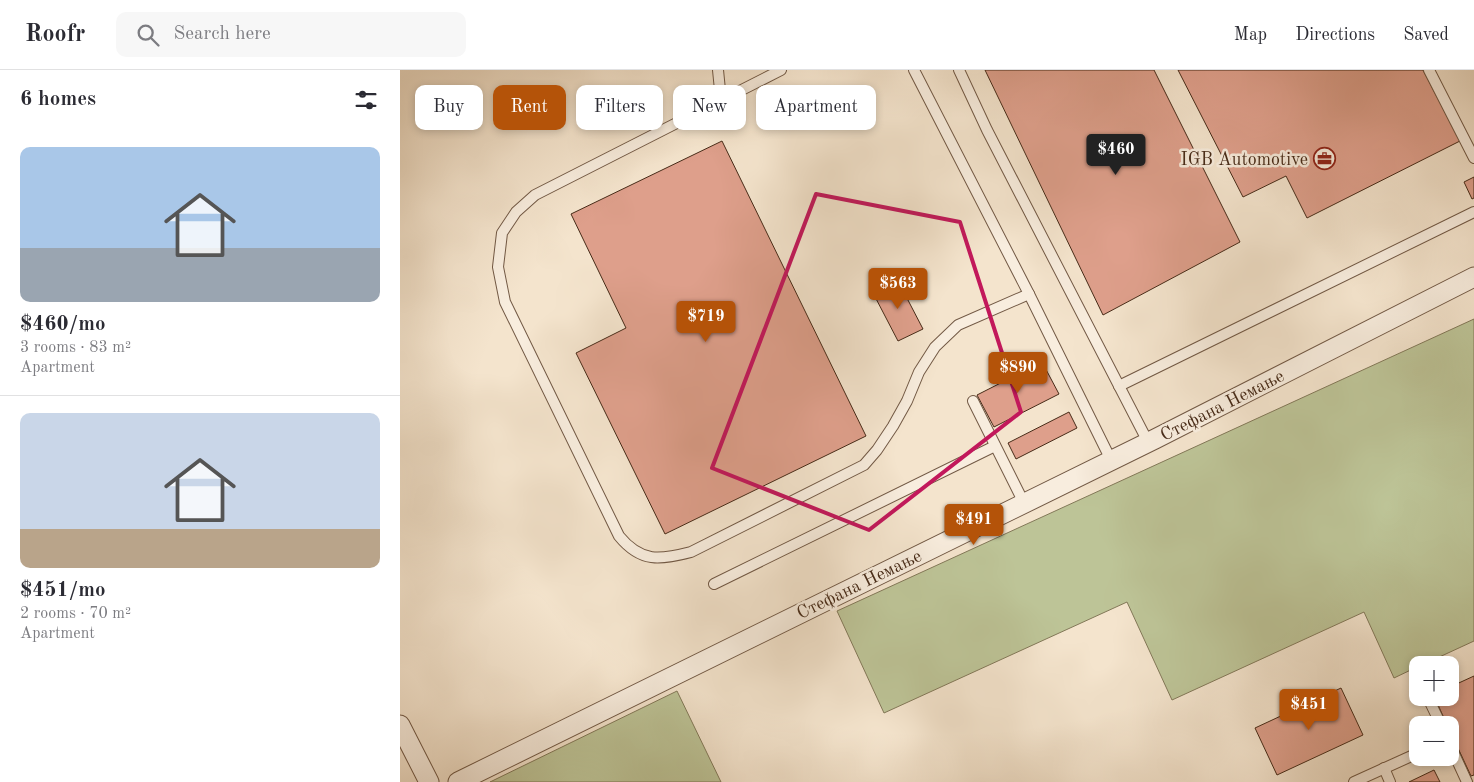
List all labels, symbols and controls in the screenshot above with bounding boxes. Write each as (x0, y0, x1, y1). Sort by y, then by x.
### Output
search box (116, 12, 466, 57)
icon: search (134, 21, 162, 49)
text: Roofr (25, 23, 86, 47)
text: Search here (174, 25, 271, 44)
text: Map (1234, 26, 1267, 44)
text: Directions (1295, 26, 1375, 44)
text: Saved (1403, 26, 1449, 44)
chip: Buy (415, 85, 483, 130)
chip: Rent (493, 85, 566, 130)
chip: Filters (576, 85, 663, 130)
chip: New (673, 85, 746, 130)
chip: Apartment (756, 85, 876, 130)
icon: filters (352, 86, 380, 114)
text: 6 homes (20, 89, 96, 110)
pin: $460 (1086, 134, 1146, 176)
text: $460 (1097, 142, 1135, 158)
office icon: IGB Automotive (1312, 147, 1336, 171)
place label: IGB Automotive (1181, 151, 1308, 169)
icon: home (155, 180, 245, 270)
pin: $563 (868, 268, 928, 310)
text: $563 (879, 276, 917, 292)
pin: $719 (676, 300, 736, 343)
text: $719 (687, 309, 725, 325)
text: $460/mo (20, 314, 106, 335)
text: 3 rooms · 83 m² (20, 340, 131, 356)
pin: $890 (988, 352, 1048, 394)
text: Apartment (20, 360, 95, 376)
text: $890 (999, 360, 1037, 376)
street label: Стефана Немање (1158, 367, 1288, 446)
icon: home (155, 445, 245, 535)
pin: $491 (944, 504, 1004, 546)
text: $491 (955, 512, 993, 528)
street label: Стефана Немање (794, 547, 925, 624)
text: $451/mo (20, 580, 106, 601)
text: 2 rooms · 70 m² (20, 606, 131, 622)
text: Apartment (20, 626, 95, 642)
map controls (1409, 656, 1459, 766)
button: + (1409, 656, 1459, 706)
pin: $451 (1279, 688, 1339, 731)
text: $451 (1290, 697, 1328, 713)
button: − (1409, 716, 1459, 766)

